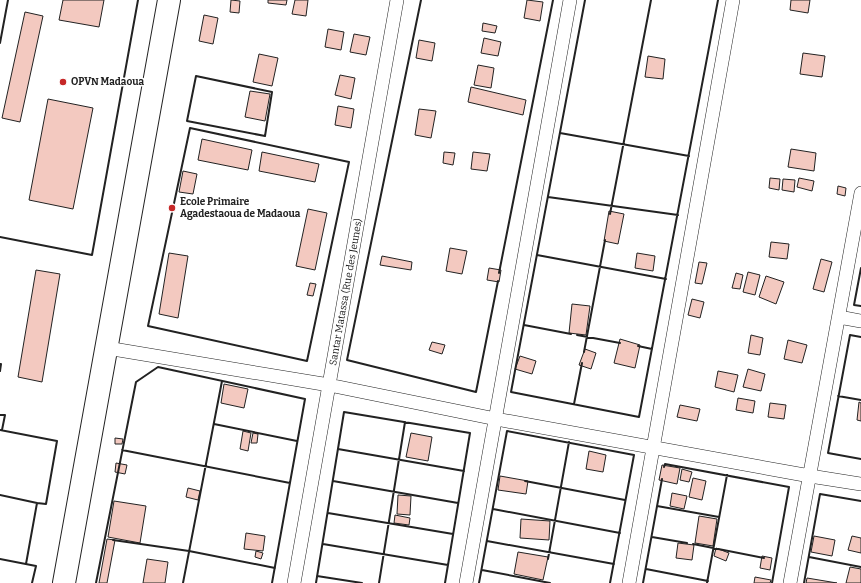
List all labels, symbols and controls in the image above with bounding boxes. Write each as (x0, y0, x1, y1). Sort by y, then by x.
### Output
place label: OPVN Madaoua (71, 76, 144, 88)
marker: OPVN Madaoua (58, 77, 68, 87)
place label: Ecole Primaire Agadestaoua de Madaoua (180, 196, 301, 220)
marker: Ecole Primaire Agadestaoua de Madaoua (167, 203, 177, 213)
street label: Santar Matassa (Rue des Jeunes) (326, 217, 365, 366)

